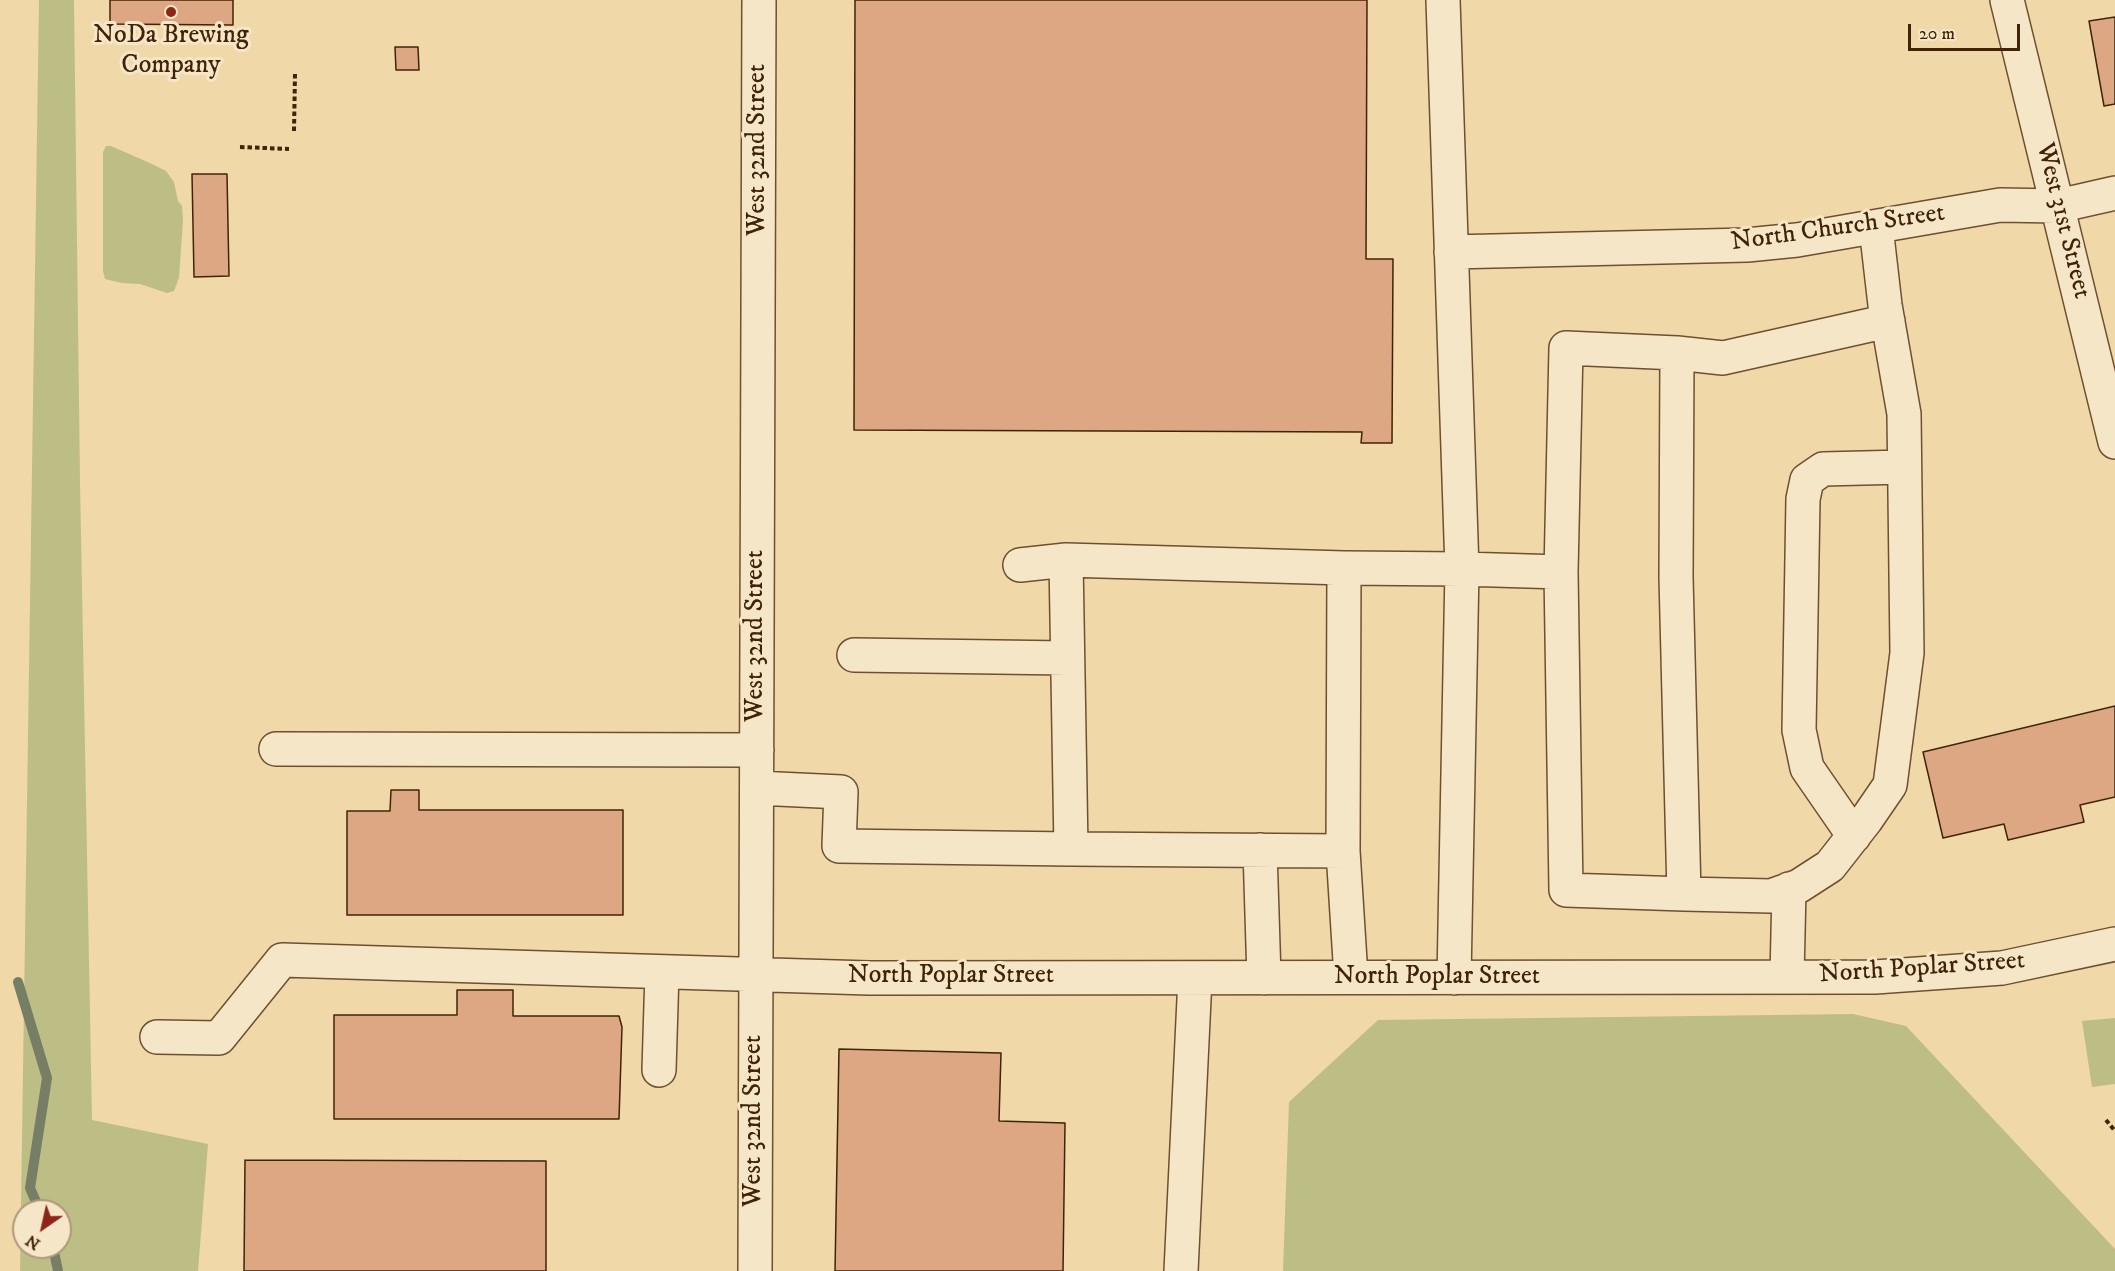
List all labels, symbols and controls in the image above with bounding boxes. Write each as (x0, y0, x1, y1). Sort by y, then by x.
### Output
marker: NoDa Brewing Company (164, 5, 178, 19)
scale bar (1911, 12, 2024, 50)
place label: NoDa Brewing Company (93, 21, 249, 82)
text: 20 m (1919, 23, 1955, 45)
street label: West 32nd Street (743, 64, 775, 236)
street label: West 31st Street (2028, 140, 2096, 302)
street label: North Church Street (1729, 199, 1947, 259)
street label: West 32nd Street (741, 550, 773, 722)
street label: North Poplar Street (1818, 946, 2026, 992)
street label: North Poplar Street (848, 961, 1054, 993)
street label: North Poplar Street (1334, 962, 1540, 994)
street label: West 32nd Street (739, 1035, 771, 1207)
north arrow (12, 1199, 72, 1259)
text: N (22, 1230, 44, 1254)

